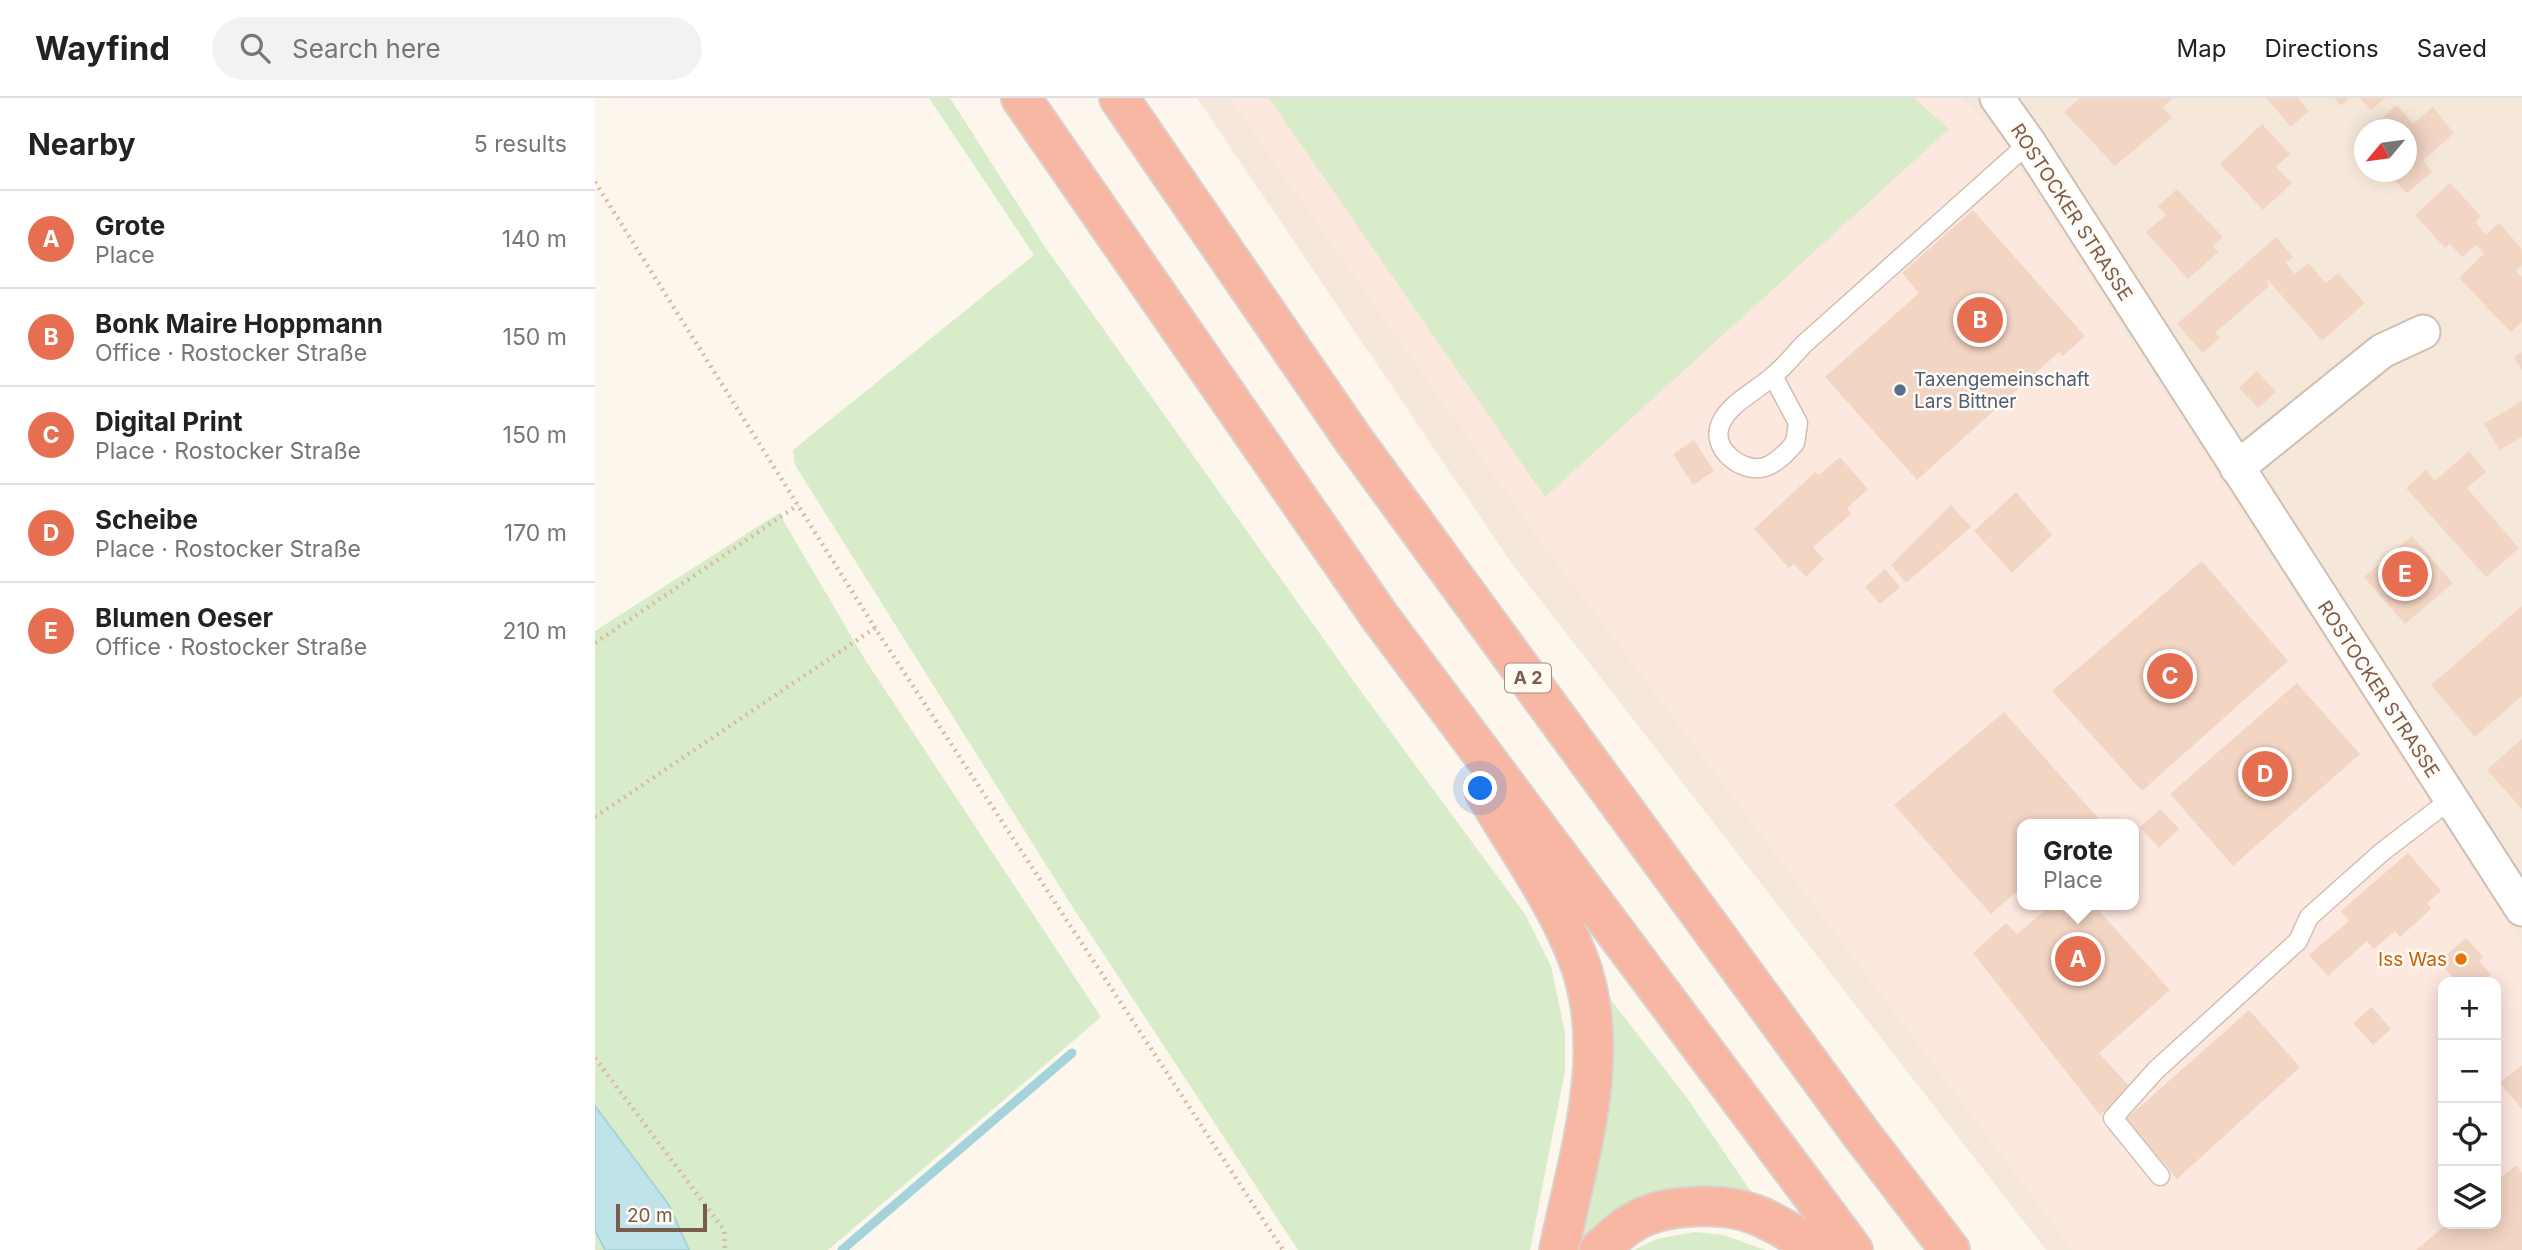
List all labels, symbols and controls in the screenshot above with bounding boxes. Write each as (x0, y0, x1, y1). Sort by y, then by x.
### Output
search box (212, 17, 702, 80)
text: Wayfind (35, 28, 170, 68)
icon: search (236, 29, 274, 67)
text: Search here (292, 33, 441, 64)
text: Map (2177, 34, 2226, 63)
text: Directions (2264, 34, 2379, 63)
text: Saved (2417, 34, 2487, 63)
street label: ROSTOCKER STRASSE (2006, 119, 2137, 305)
north arrow (2354, 119, 2417, 182)
text: Nearby (28, 126, 136, 162)
text: 5 results (474, 130, 567, 158)
text: Grote (95, 210, 165, 241)
text: A (42, 225, 60, 253)
text: 140 m (502, 225, 567, 253)
text: Place (95, 241, 155, 269)
pin: B (1957, 294, 2003, 346)
text: Bonk Maire Hoppmann (95, 308, 383, 339)
text: B (43, 323, 59, 351)
text: 150 m (503, 323, 567, 351)
text: Office · Rostocker Straße (95, 339, 367, 367)
place label: Taxengemeinschaft Lars Bittner (1914, 368, 2089, 413)
marker: Taxengemeinschaft Lars Bittner (1892, 382, 1908, 398)
text: Digital Print (95, 406, 243, 437)
text: C (42, 421, 60, 449)
text: 150 m (503, 421, 567, 449)
text: Place · Rostocker Straße (95, 437, 361, 465)
text: Scheibe (95, 504, 198, 535)
text: D (43, 519, 59, 547)
text: 170 m (504, 519, 567, 547)
text: Place · Rostocker Straße (95, 535, 361, 563)
pin: E (2382, 548, 2428, 600)
street label: ROSTOCKER STRASSE (2313, 596, 2444, 782)
text: Blumen Oeser (95, 602, 273, 633)
text: E (44, 617, 58, 645)
text: 210 m (502, 617, 567, 645)
text: Office · Rostocker Straße (95, 633, 367, 661)
pin: C (2147, 650, 2193, 702)
road number: A 2 (1505, 664, 1551, 692)
pin: D (2242, 748, 2288, 800)
your location (1463, 771, 1497, 805)
popup (2017, 819, 2139, 910)
text: Grote (2043, 835, 2113, 866)
text: Place (2043, 866, 2103, 894)
pin: A (2055, 933, 2101, 985)
place label: Iss Was (2378, 948, 2447, 971)
marker: Iss Was (2453, 951, 2469, 967)
map controls (2438, 977, 2501, 1229)
button: + (2438, 977, 2501, 1040)
button: − (2438, 1040, 2501, 1103)
button: locate (2438, 1103, 2501, 1166)
button: layers (2438, 1166, 2501, 1229)
scale bar (616, 1201, 707, 1233)
text: 20 m (627, 1204, 673, 1227)

